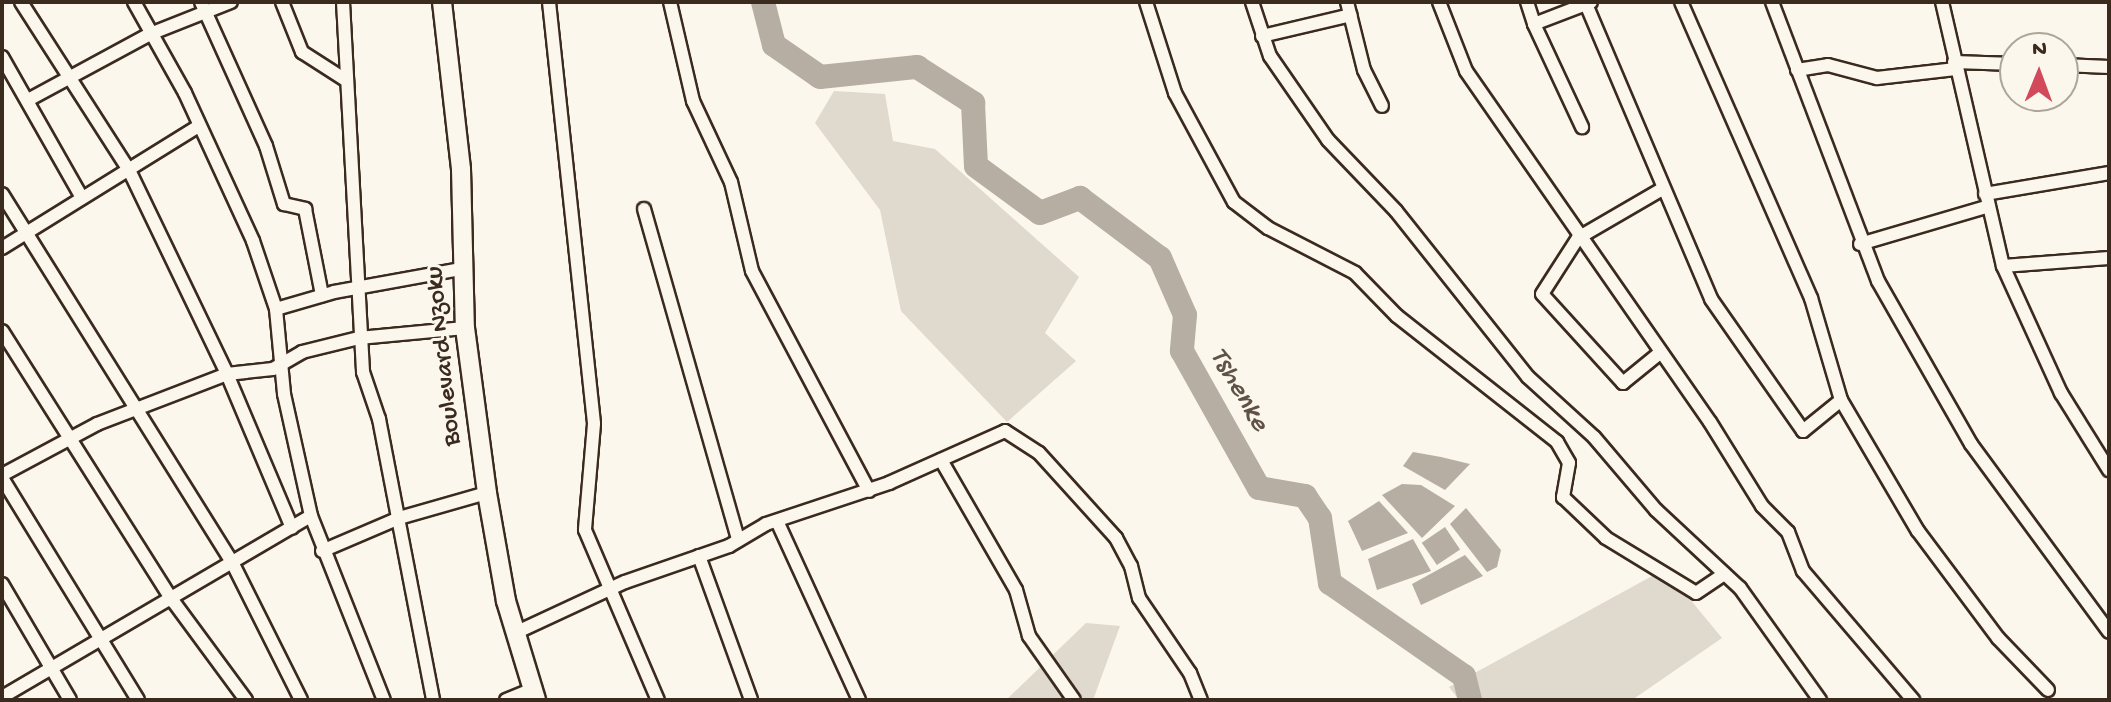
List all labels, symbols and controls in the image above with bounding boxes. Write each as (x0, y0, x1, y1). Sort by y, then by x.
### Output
north arrow (1999, 32, 2079, 112)
text: N (2032, 37, 2047, 63)
street label: Boulevard Nzoku (420, 265, 470, 447)
water label: Tshenke (1201, 342, 1275, 438)

